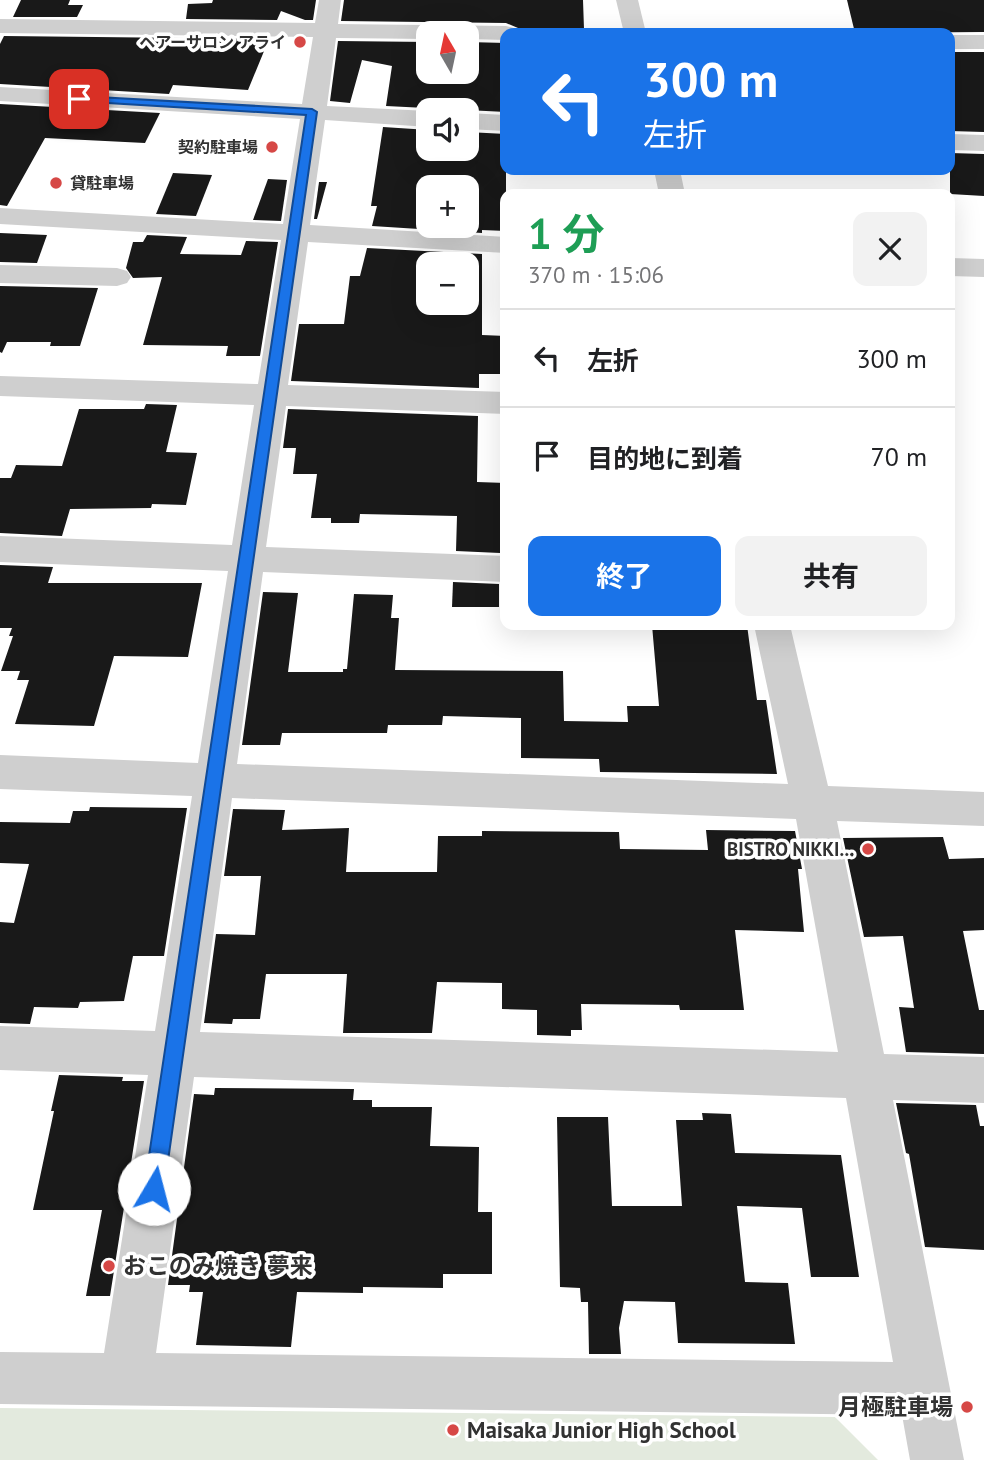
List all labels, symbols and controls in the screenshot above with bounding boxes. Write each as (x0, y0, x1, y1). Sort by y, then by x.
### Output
north arrow (416, 21, 480, 84)
map controls (416, 21, 479, 315)
place label: ヘアーサロン アライ (139, 32, 286, 52)
marker: ヘアーサロン アライ (292, 34, 308, 50)
text: 300 m (643, 47, 778, 111)
icon: left (528, 56, 619, 147)
pin (49, 69, 109, 129)
icon: arrive (60, 80, 98, 118)
button: sound (416, 98, 479, 161)
text: 左折 (643, 113, 707, 155)
place label: 契約駐車場 (178, 137, 258, 157)
marker: 契約駐車場 (264, 139, 280, 155)
place label: 貸駐車場 (70, 173, 134, 193)
marker: 貸駐車場 (48, 175, 64, 191)
button: + (416, 175, 479, 238)
text: 1 分 (528, 206, 604, 261)
button: close (853, 212, 927, 286)
button: − (416, 252, 479, 315)
text: 370 m · 15:06 (528, 260, 664, 289)
icon: left (528, 339, 566, 377)
text: 300 m (856, 342, 927, 375)
text: 左折 (587, 344, 639, 377)
icon: arrive (528, 437, 566, 475)
text: 70 m (871, 440, 927, 473)
text: 目的地に到着 (587, 442, 743, 475)
button: 終了 (528, 536, 721, 616)
button: 共有 (735, 536, 927, 616)
place label: BISTRO NIKKI... (727, 837, 854, 861)
marker: BISTRO NIKKI... (860, 841, 876, 857)
position arrow (117, 1152, 191, 1226)
place label: おこのみ焼き 夢来 (123, 1251, 313, 1280)
marker: おこのみ焼き 夢来 (101, 1258, 117, 1274)
place label: 月極駐車場 (838, 1392, 953, 1421)
marker: 月極駐車場 (959, 1399, 975, 1415)
place label: Maisaka Junior High School (467, 1415, 736, 1444)
marker: Maisaka Junior High School (445, 1422, 461, 1438)

